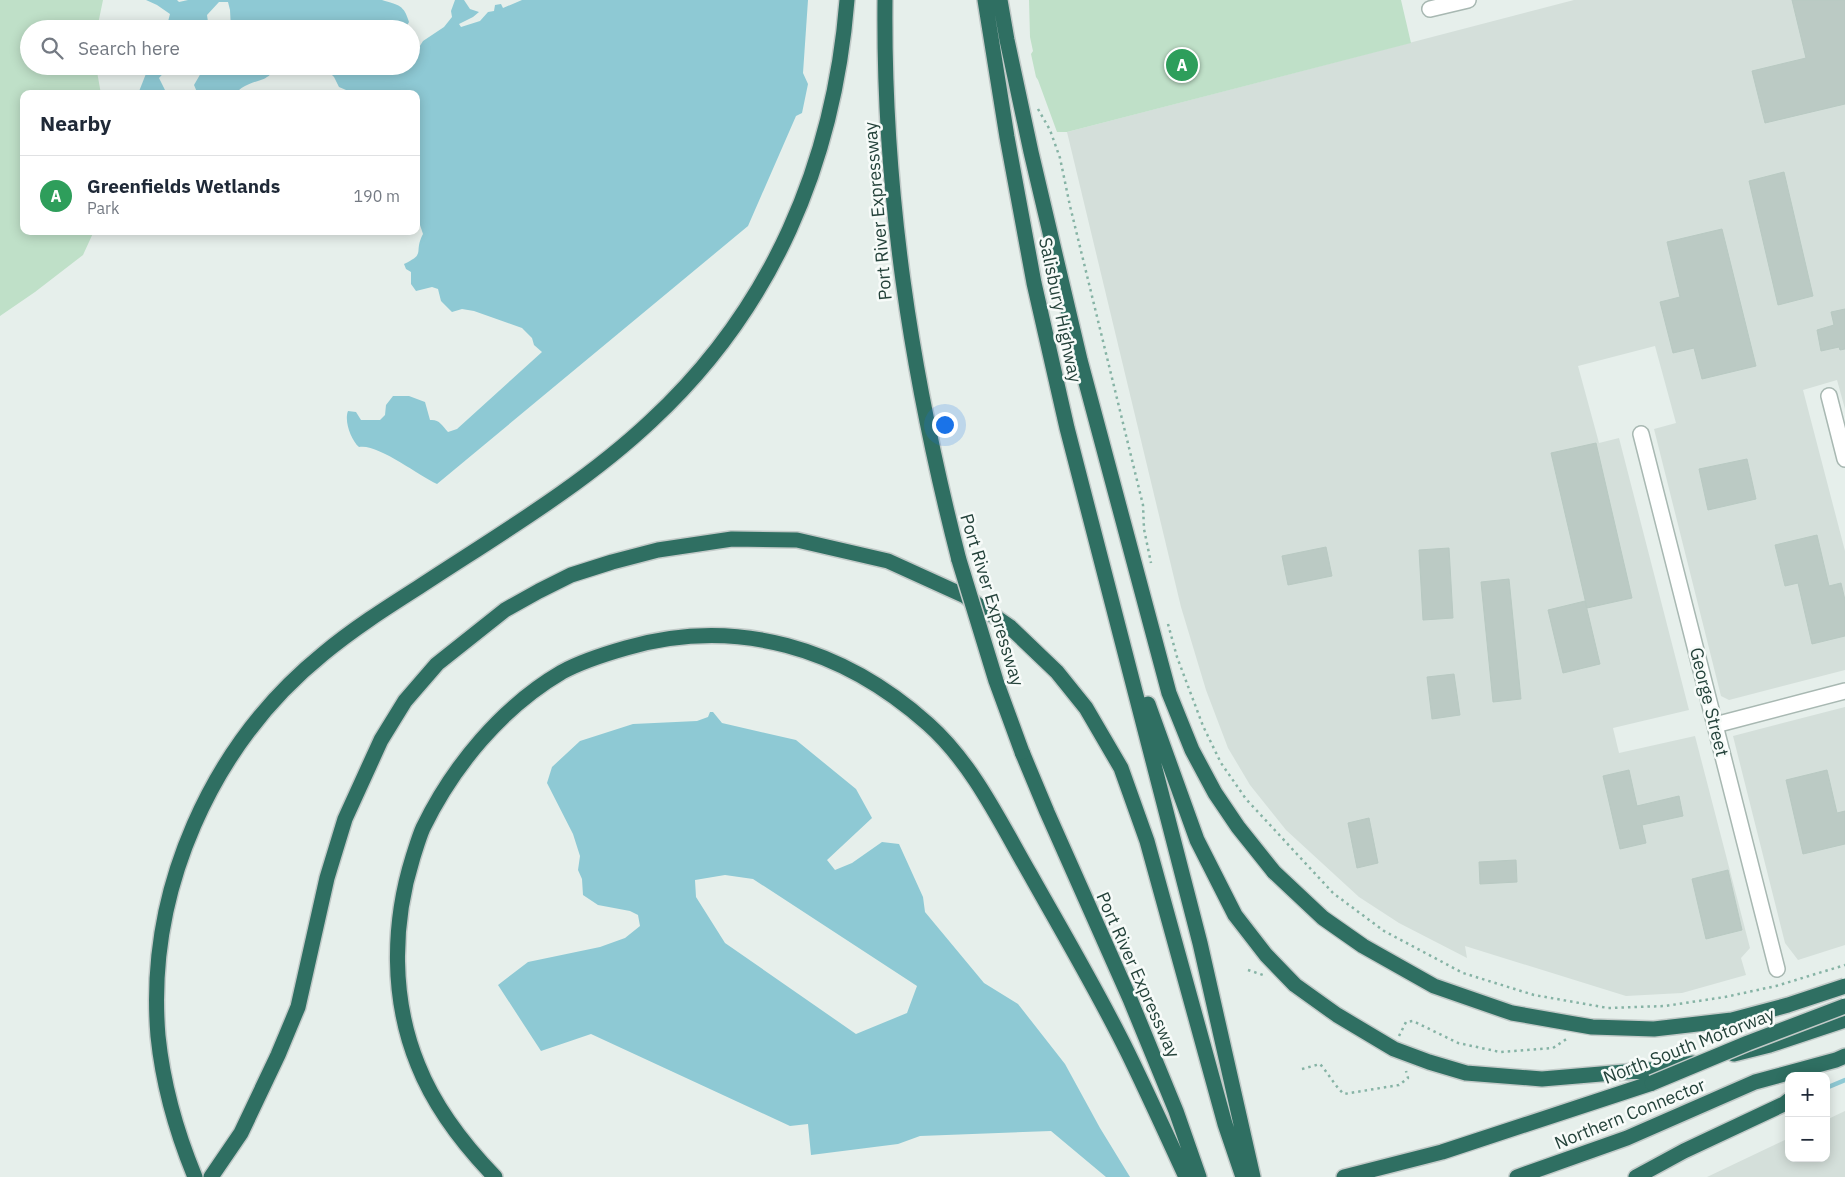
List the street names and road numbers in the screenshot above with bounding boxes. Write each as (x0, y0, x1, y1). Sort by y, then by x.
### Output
street label: Port River Expressway (858, 121, 897, 301)
street label: Salisbury Highway (1034, 235, 1087, 385)
street label: Port River Expressway (955, 511, 1030, 689)
street label: George Street (1685, 645, 1734, 759)
street label: Port River Expressway (1092, 888, 1185, 1061)
street label: North South Motorway (1600, 1002, 1778, 1089)
street label: Northern Connector (1551, 1073, 1709, 1154)

